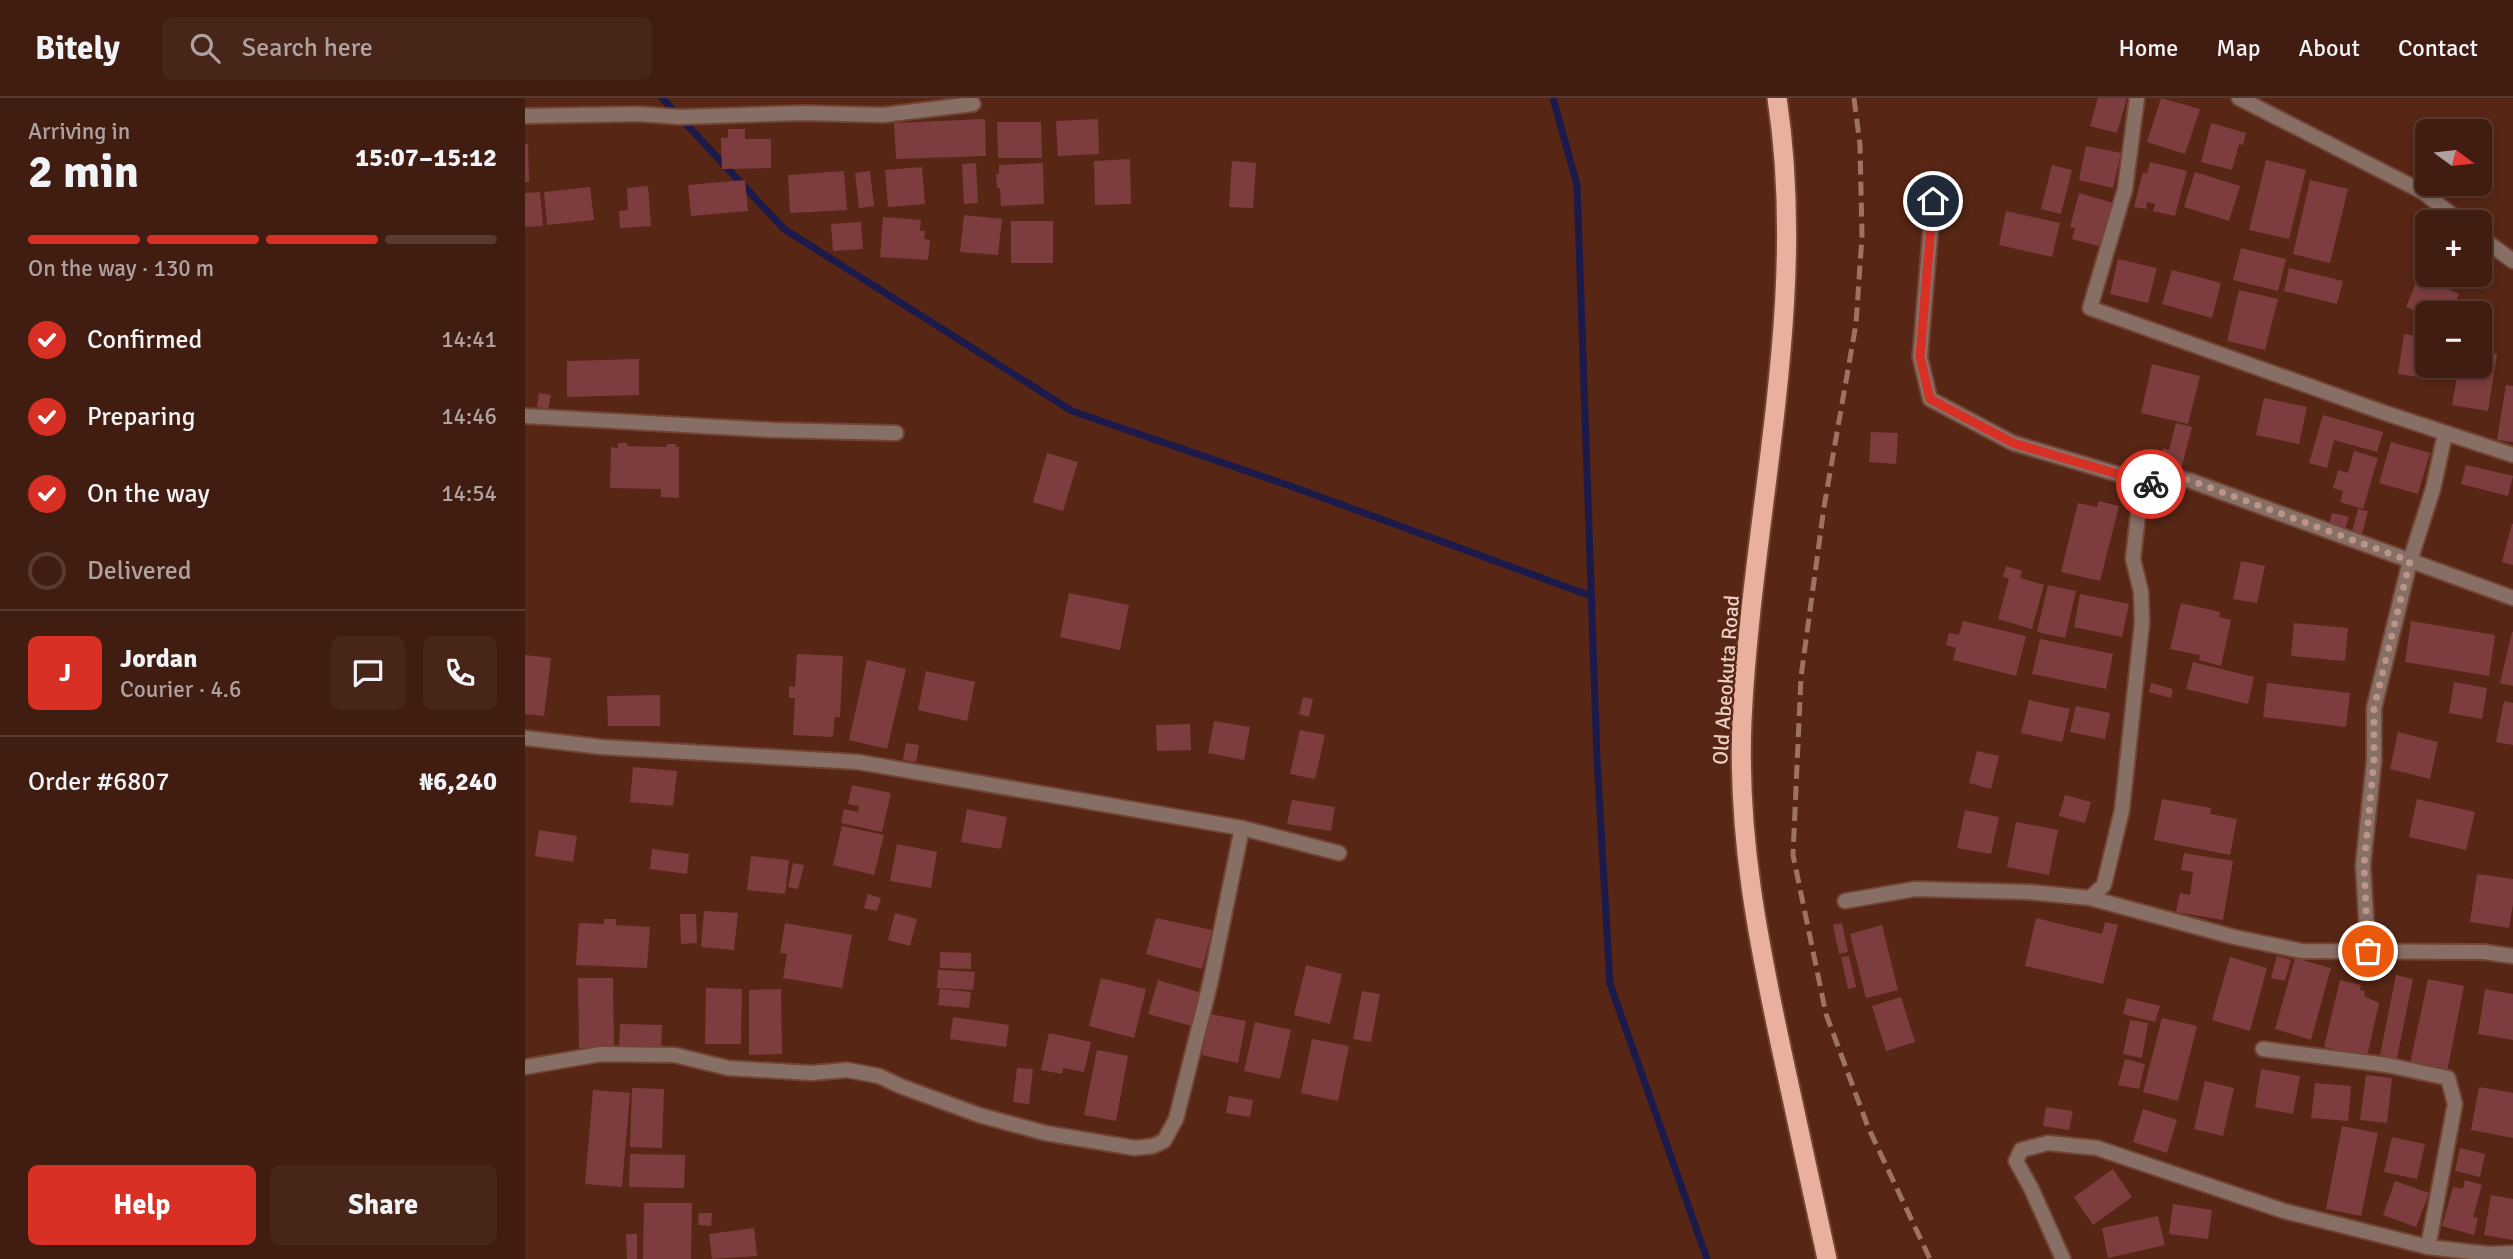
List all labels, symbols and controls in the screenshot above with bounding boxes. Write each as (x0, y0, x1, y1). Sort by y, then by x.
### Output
search box (162, 17, 652, 80)
text: Bitely (35, 28, 120, 69)
icon: search (186, 29, 224, 67)
text: Search here (242, 32, 373, 64)
text: Home (2118, 33, 2178, 63)
text: Map (2216, 33, 2261, 63)
text: About (2299, 33, 2360, 63)
text: Contact (2398, 33, 2478, 63)
text: Arriving in (28, 117, 130, 146)
north arrow (2415, 119, 2492, 196)
map controls (2415, 119, 2492, 378)
text: 15:07–15:12 (355, 142, 497, 174)
text: 2 min (28, 144, 139, 200)
pin (1903, 171, 1963, 231)
icon: home (1914, 182, 1952, 220)
button: + (2415, 210, 2492, 287)
text: On the way · 130 m (28, 254, 214, 283)
button: − (2415, 301, 2492, 378)
icon: check (28, 321, 66, 359)
text: Confirmed (87, 324, 202, 356)
text: 14:41 (441, 325, 497, 354)
icon: check (28, 398, 66, 436)
text: Preparing (87, 401, 195, 433)
text: 14:46 (441, 402, 497, 431)
courier (2116, 449, 2186, 519)
icon: bike (2132, 465, 2170, 503)
icon: check (28, 475, 66, 513)
text: On the way (87, 478, 210, 510)
text: 14:54 (441, 479, 497, 508)
text: Delivered (87, 555, 192, 587)
street label: Old Abeokuta Road (1707, 594, 1745, 766)
button: chat (331, 636, 405, 710)
button: phone (423, 636, 497, 710)
text: Jordan (120, 643, 197, 675)
text: J (59, 657, 71, 689)
text: Courier · 4.6 (120, 675, 241, 704)
text: Order #6807 (28, 766, 169, 798)
text: ₦6,240 (419, 766, 497, 798)
pin (2338, 921, 2398, 981)
icon: bag (2349, 932, 2387, 970)
button: Help (28, 1165, 256, 1245)
button: Share (270, 1165, 497, 1245)

